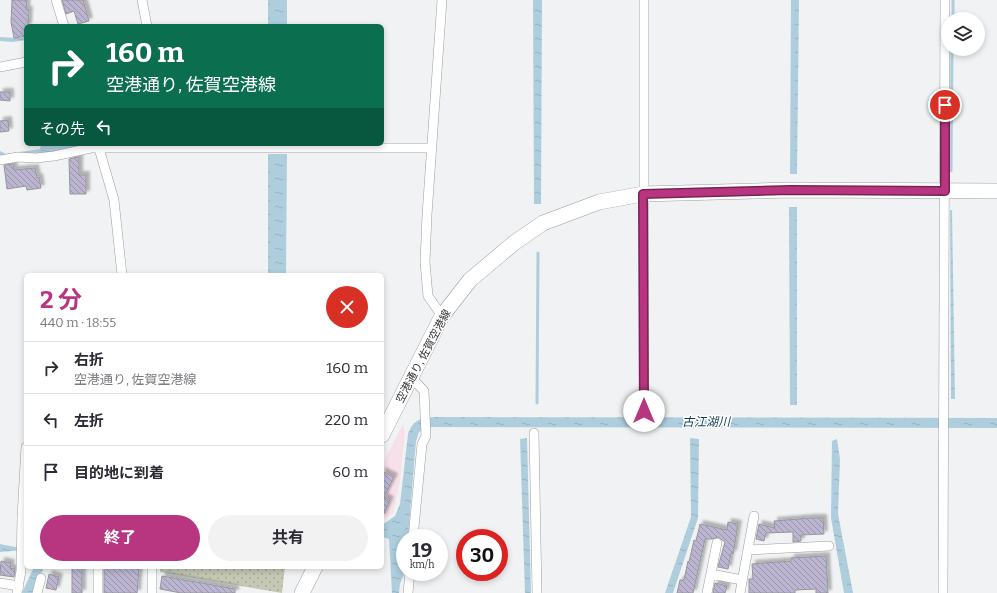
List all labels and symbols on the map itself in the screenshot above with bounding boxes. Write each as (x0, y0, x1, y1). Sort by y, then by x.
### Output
pin (928, 88, 962, 122)
street label: 空港通り, 佐賀空港線 (393, 307, 454, 405)
position arrow (623, 390, 665, 432)
water label: 古江湖川 (682, 415, 732, 429)
speed limit sign: 30 (456, 529, 508, 581)

